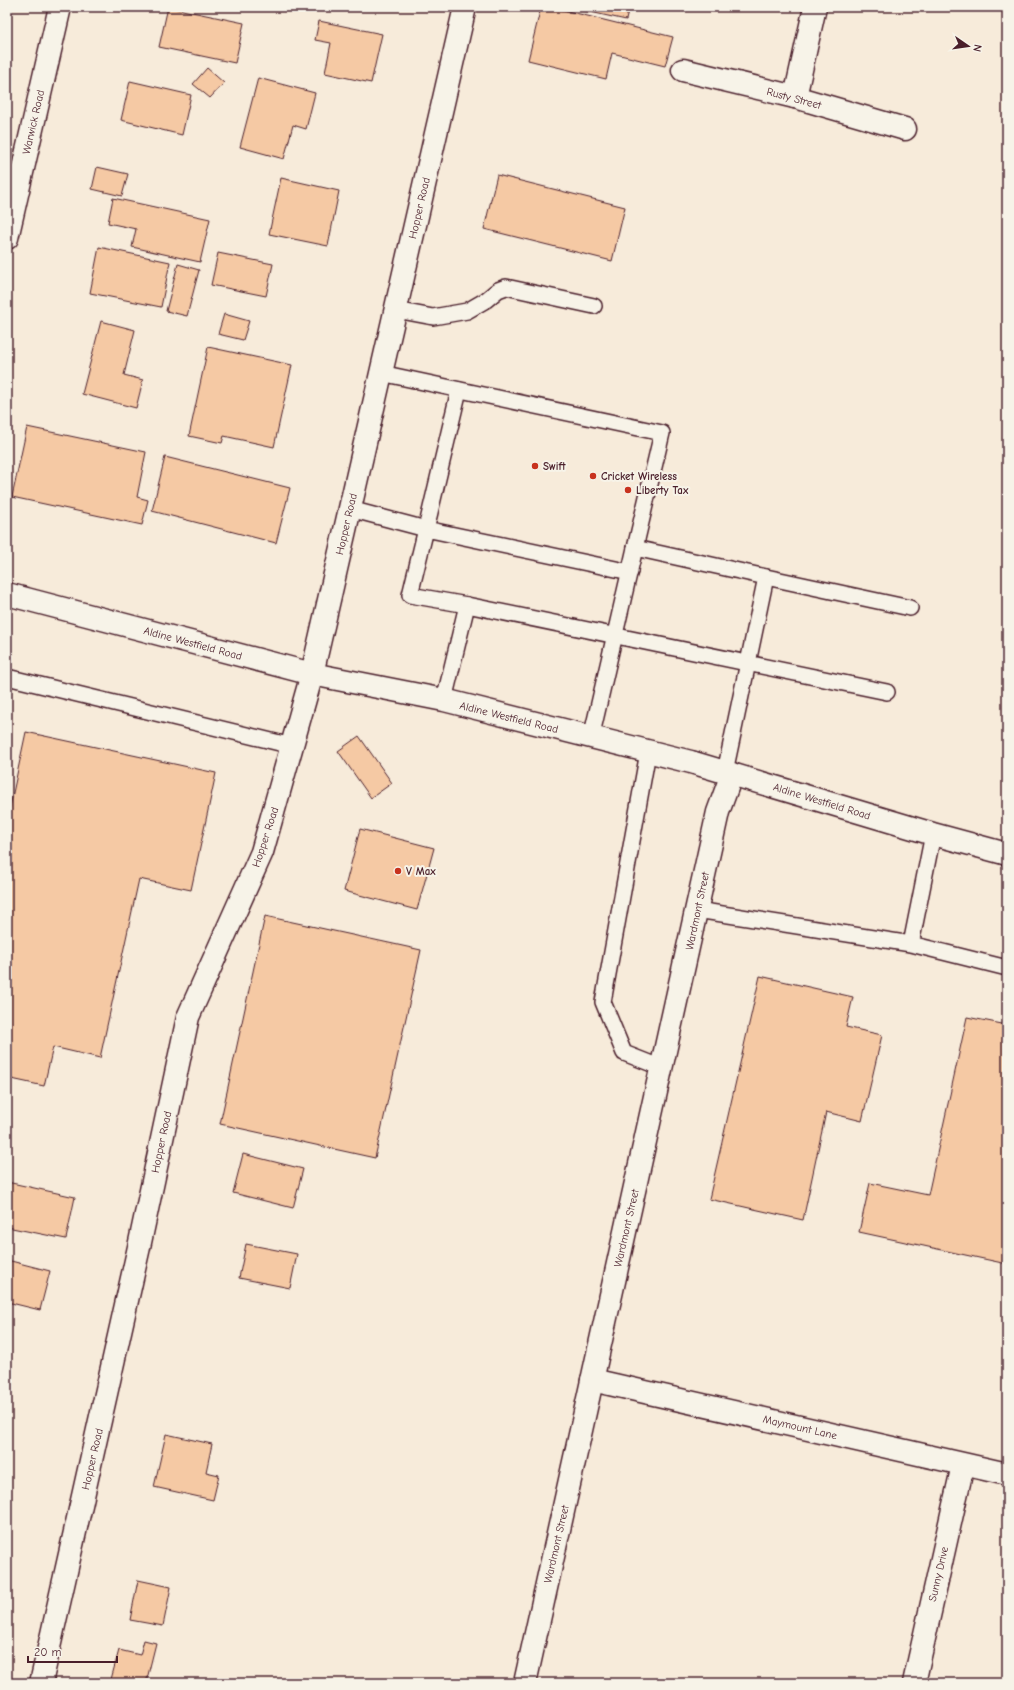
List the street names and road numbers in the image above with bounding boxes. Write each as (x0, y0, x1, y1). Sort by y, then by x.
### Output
street label: Rusty Street (765, 85, 823, 112)
street label: Warwick Road (20, 88, 47, 156)
street label: Hopper Road (406, 176, 433, 240)
street label: Hopper Road (333, 492, 360, 556)
street label: Aldine Westfield Road (142, 624, 244, 663)
street label: Aldine Westfield Road (458, 699, 560, 736)
street label: Aldine Westfield Road (772, 780, 872, 823)
street label: Hopper Road (250, 805, 281, 869)
street label: Wardmont Street (683, 870, 712, 951)
street label: Hopper Road (149, 1110, 174, 1174)
street label: Wardmont Street (611, 1187, 642, 1268)
street label: Maymount Lane (761, 1413, 839, 1442)
street label: Hopper Road (79, 1427, 106, 1491)
street label: Wardmont Street (541, 1503, 572, 1584)
street label: Sunny Drive (926, 1545, 951, 1603)

